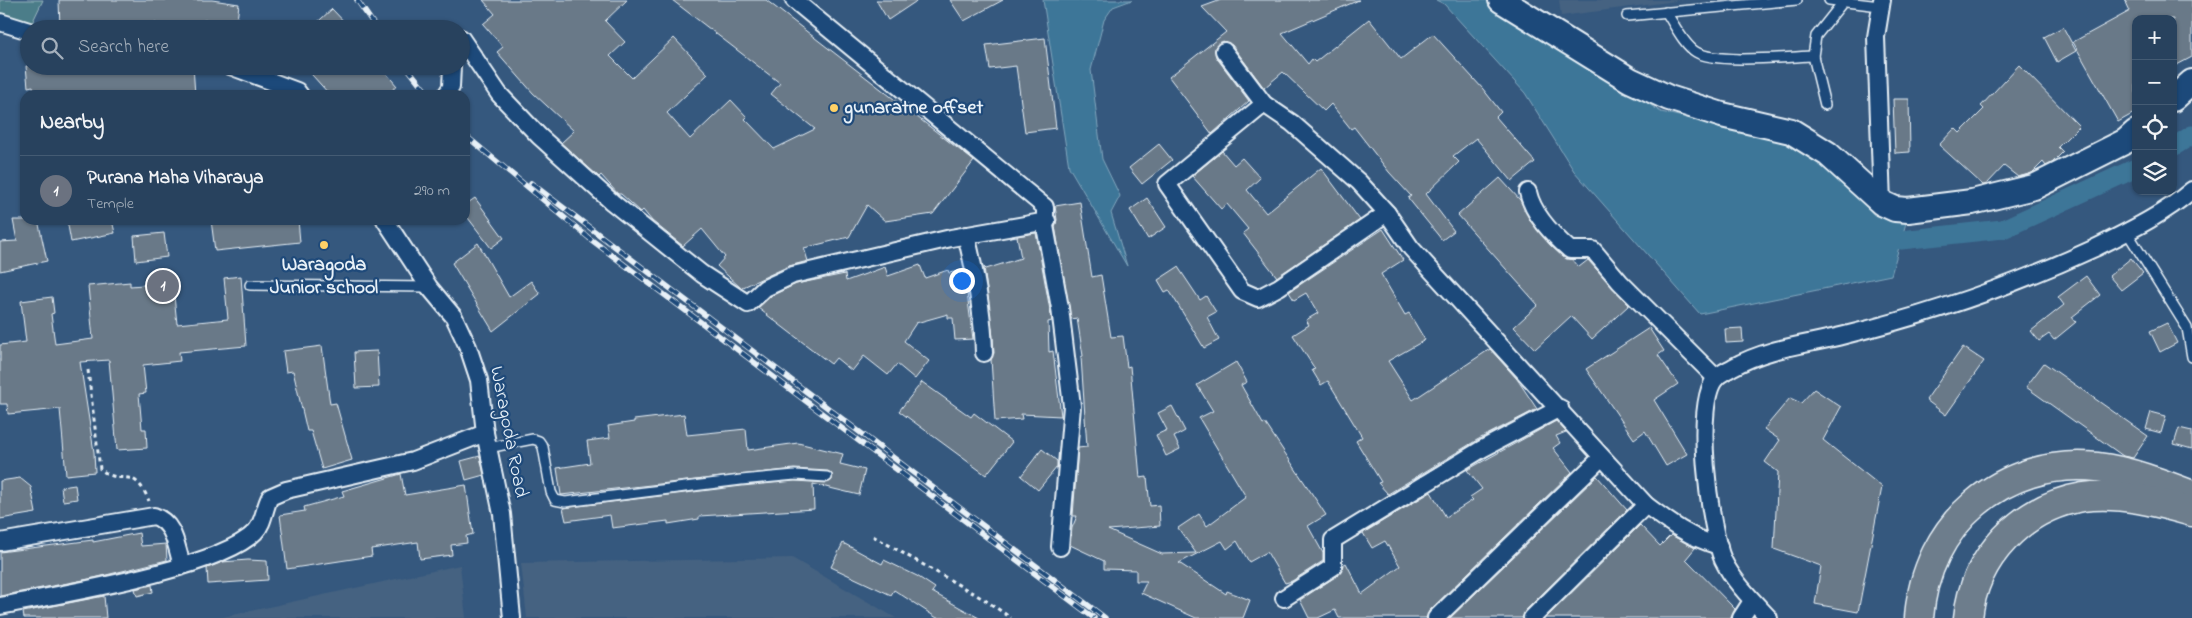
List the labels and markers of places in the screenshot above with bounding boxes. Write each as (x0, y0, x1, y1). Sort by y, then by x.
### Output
place label: gunaratne offset (843, 94, 983, 124)
marker: gunaratne offset (828, 102, 840, 114)
marker: Waragoda Junior school (318, 239, 330, 251)
place label: Waragoda Junior school (270, 251, 378, 303)
pin: 1 (147, 267, 179, 305)

